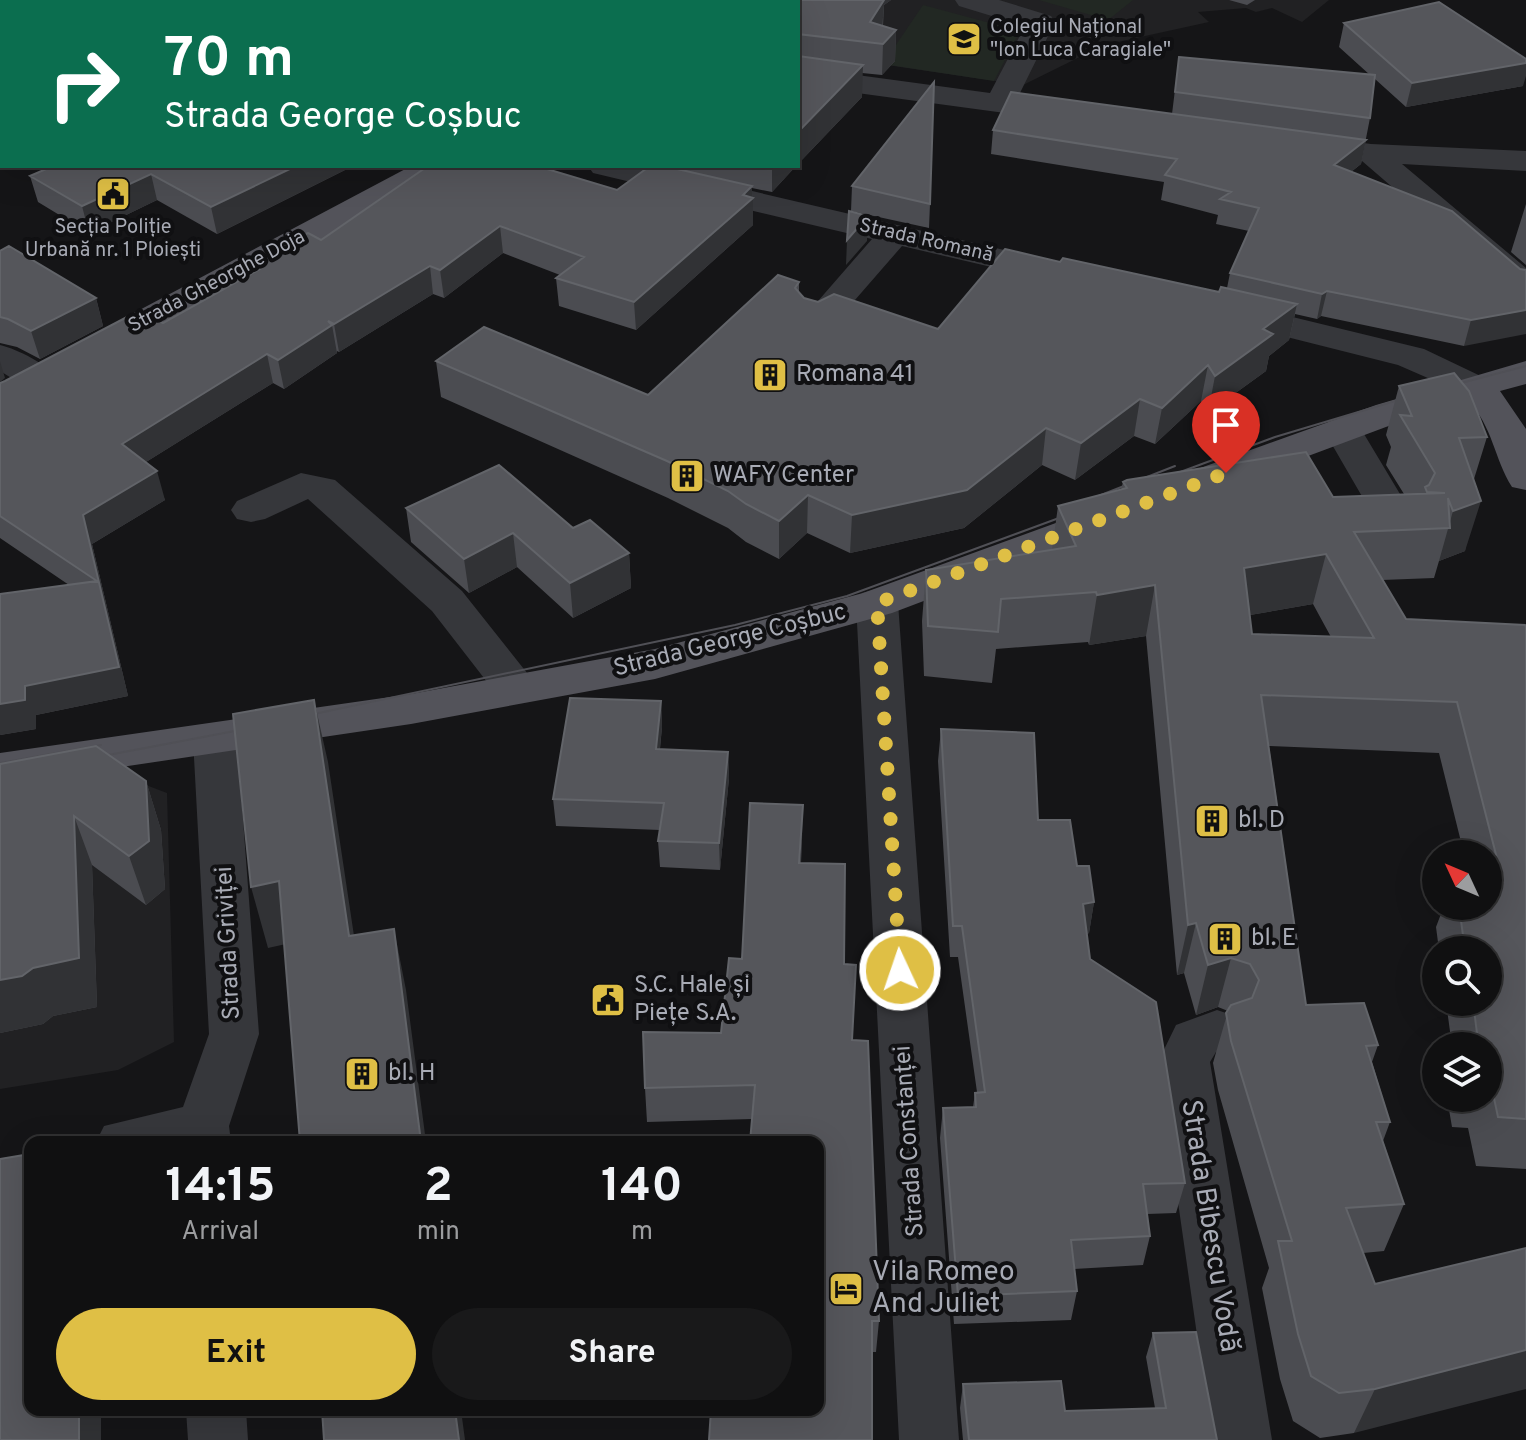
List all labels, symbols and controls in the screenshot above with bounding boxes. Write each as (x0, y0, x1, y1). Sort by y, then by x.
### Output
place label: Colegiul Național "Ion Luca Caragiale" (990, 15, 1171, 64)
school or university icon: Colegiul Național "Ion Luca Caragiale" (945, 20, 983, 58)
text: 70 m (164, 26, 294, 96)
icon: right (32, 32, 136, 136)
text: Strada George Coșbuc (164, 95, 522, 141)
public building icon: Secția Poliție Urbană nr. 1 Ploiești (94, 175, 132, 213)
street label: Strada Romană (856, 213, 996, 269)
place label: Secția Poliție Urbană nr. 1 Ploiești (25, 215, 201, 264)
street label: Strada Gheorghe Doja (124, 224, 310, 340)
building icon: Romana 41 (751, 356, 789, 394)
place label: Romana 41 (796, 360, 914, 390)
pin (1192, 391, 1260, 473)
icon: arrive (1204, 403, 1248, 447)
building icon: WAFY Center (668, 457, 706, 495)
place label: WAFY Center (713, 461, 854, 491)
street label: Strada George Coșbuc (611, 598, 849, 684)
building icon: bl. D (1193, 802, 1231, 840)
place label: bl. D (1238, 806, 1285, 836)
north arrow (1422, 840, 1502, 920)
map controls (1422, 840, 1502, 1112)
street label: Strada Griviței (210, 865, 248, 1021)
building icon: bl. E (1206, 920, 1244, 958)
place label: bl. E (1251, 924, 1296, 954)
position arrow (858, 928, 942, 1012)
button: search (1422, 936, 1502, 1016)
place label: S.C. Hale și Piețe S.A. (634, 971, 750, 1029)
public building icon: S.C. Hale și Piețe S.A. (589, 981, 627, 1019)
button: layers (1422, 1032, 1502, 1112)
street label: Strada Constanței (888, 1044, 932, 1238)
building icon: bl. H (343, 1055, 381, 1093)
place label: bl. H (388, 1059, 436, 1089)
street label: Strada Bibescu Vodă (1171, 1097, 1247, 1355)
text: 14:15 (165, 1158, 275, 1218)
text: 2 (424, 1158, 453, 1218)
text: 140 (601, 1158, 683, 1218)
text: Arrival (182, 1216, 259, 1249)
text: min (417, 1216, 460, 1249)
text: m (631, 1216, 653, 1249)
place label: Vila Romeo And Juliet (872, 1255, 1015, 1323)
hotel icon: Vila Romeo And Juliet (827, 1270, 865, 1308)
button: Exit (56, 1308, 416, 1400)
button: Share (432, 1308, 792, 1400)

